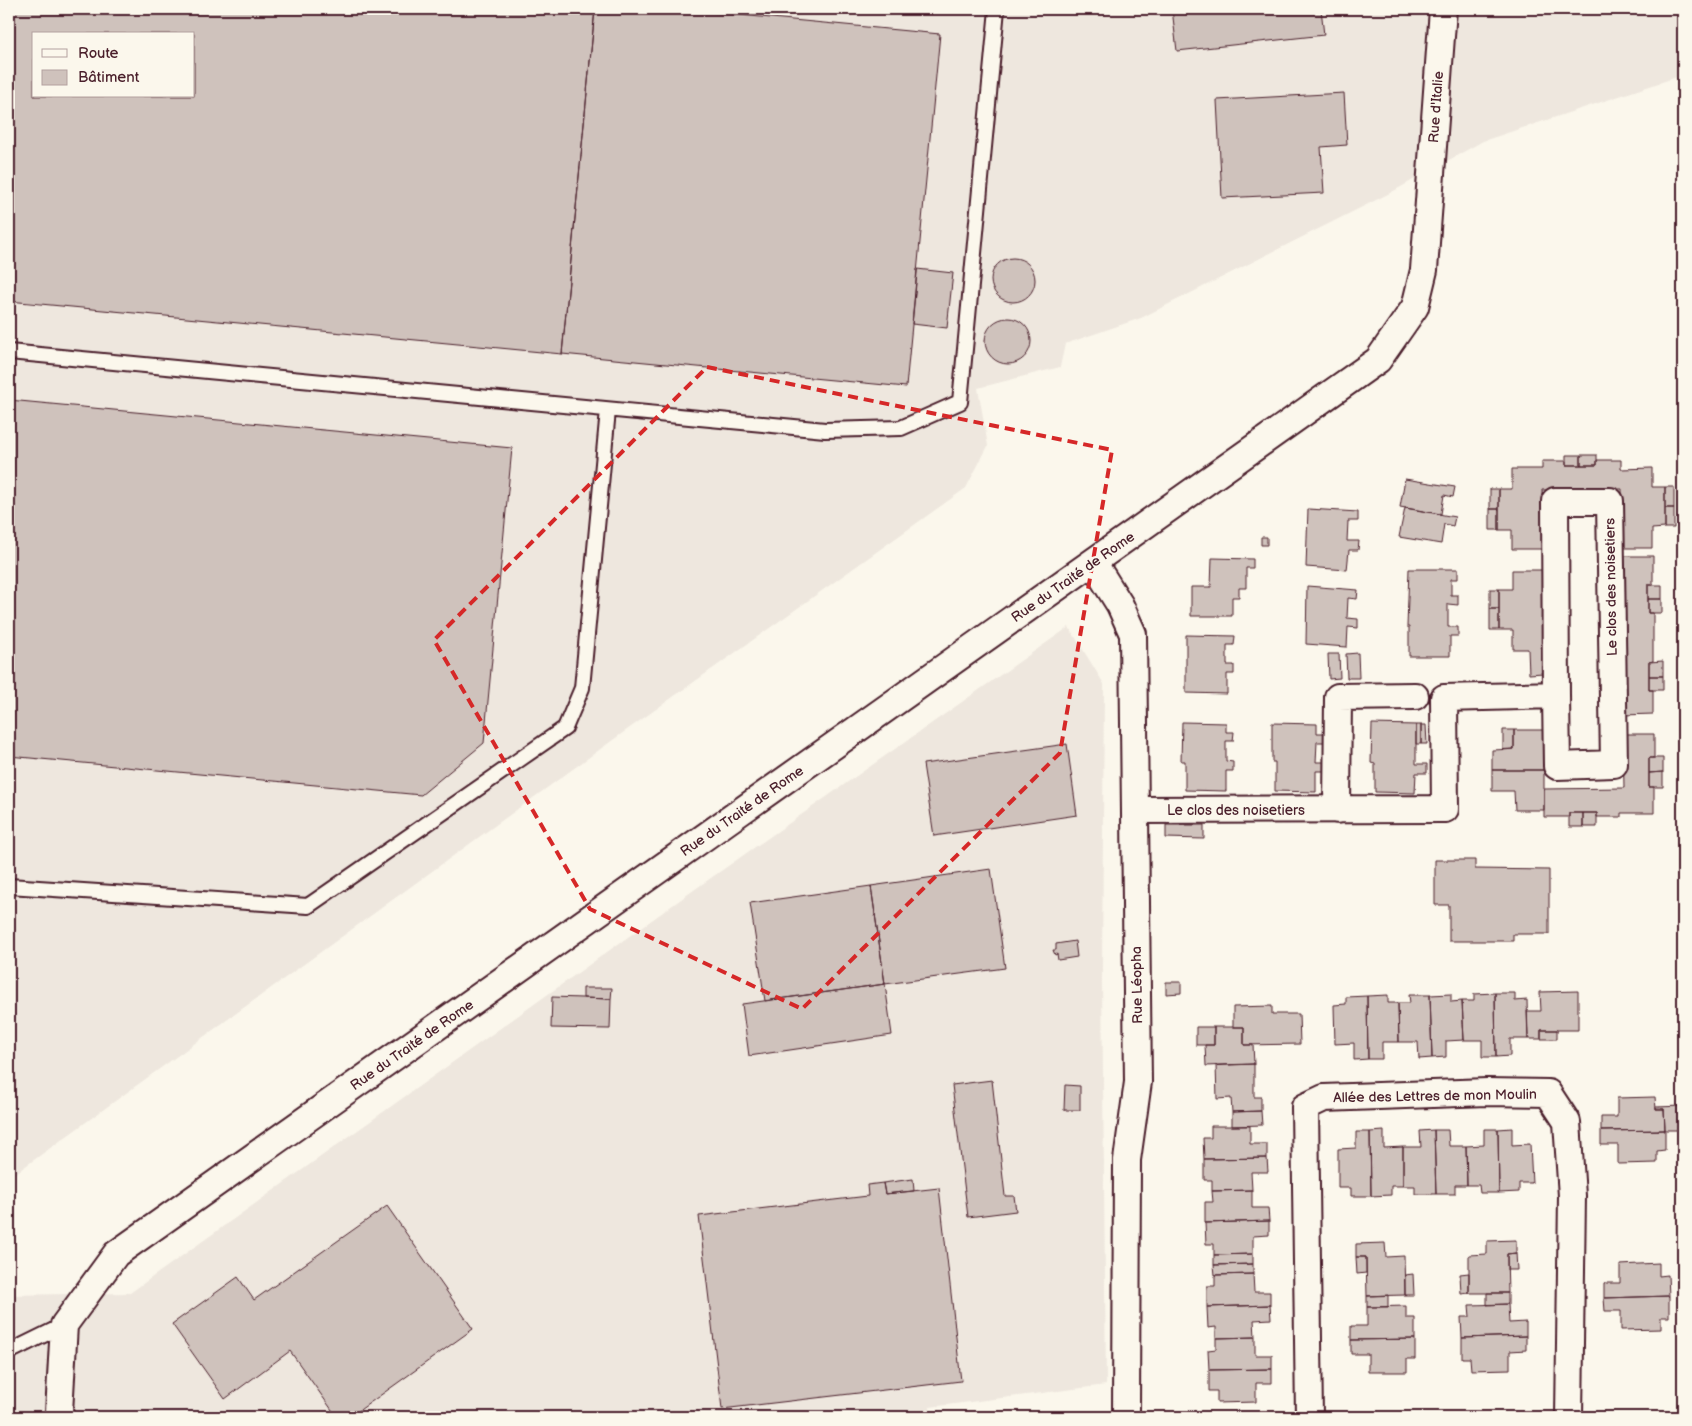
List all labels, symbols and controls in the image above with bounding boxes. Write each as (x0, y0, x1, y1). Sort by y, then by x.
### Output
legend (32, 32, 195, 98)
text: Route (78, 44, 119, 63)
text: Bâtiment (78, 68, 140, 87)
street label: Rue d'Italie (1425, 71, 1447, 143)
street label: Le clos des noisetiers (1601, 518, 1621, 656)
street label: Rue du Traité de Rome (1008, 528, 1138, 626)
street label: Rue du Traité de Rome (677, 762, 807, 860)
street label: Le clos des noisetiers (1167, 802, 1305, 819)
street label: Rue Léopha (1128, 946, 1146, 1024)
street label: Rue du Traité de Rome (347, 996, 477, 1094)
street label: Allée des Lettres de mon Moulin (1333, 1086, 1537, 1106)

